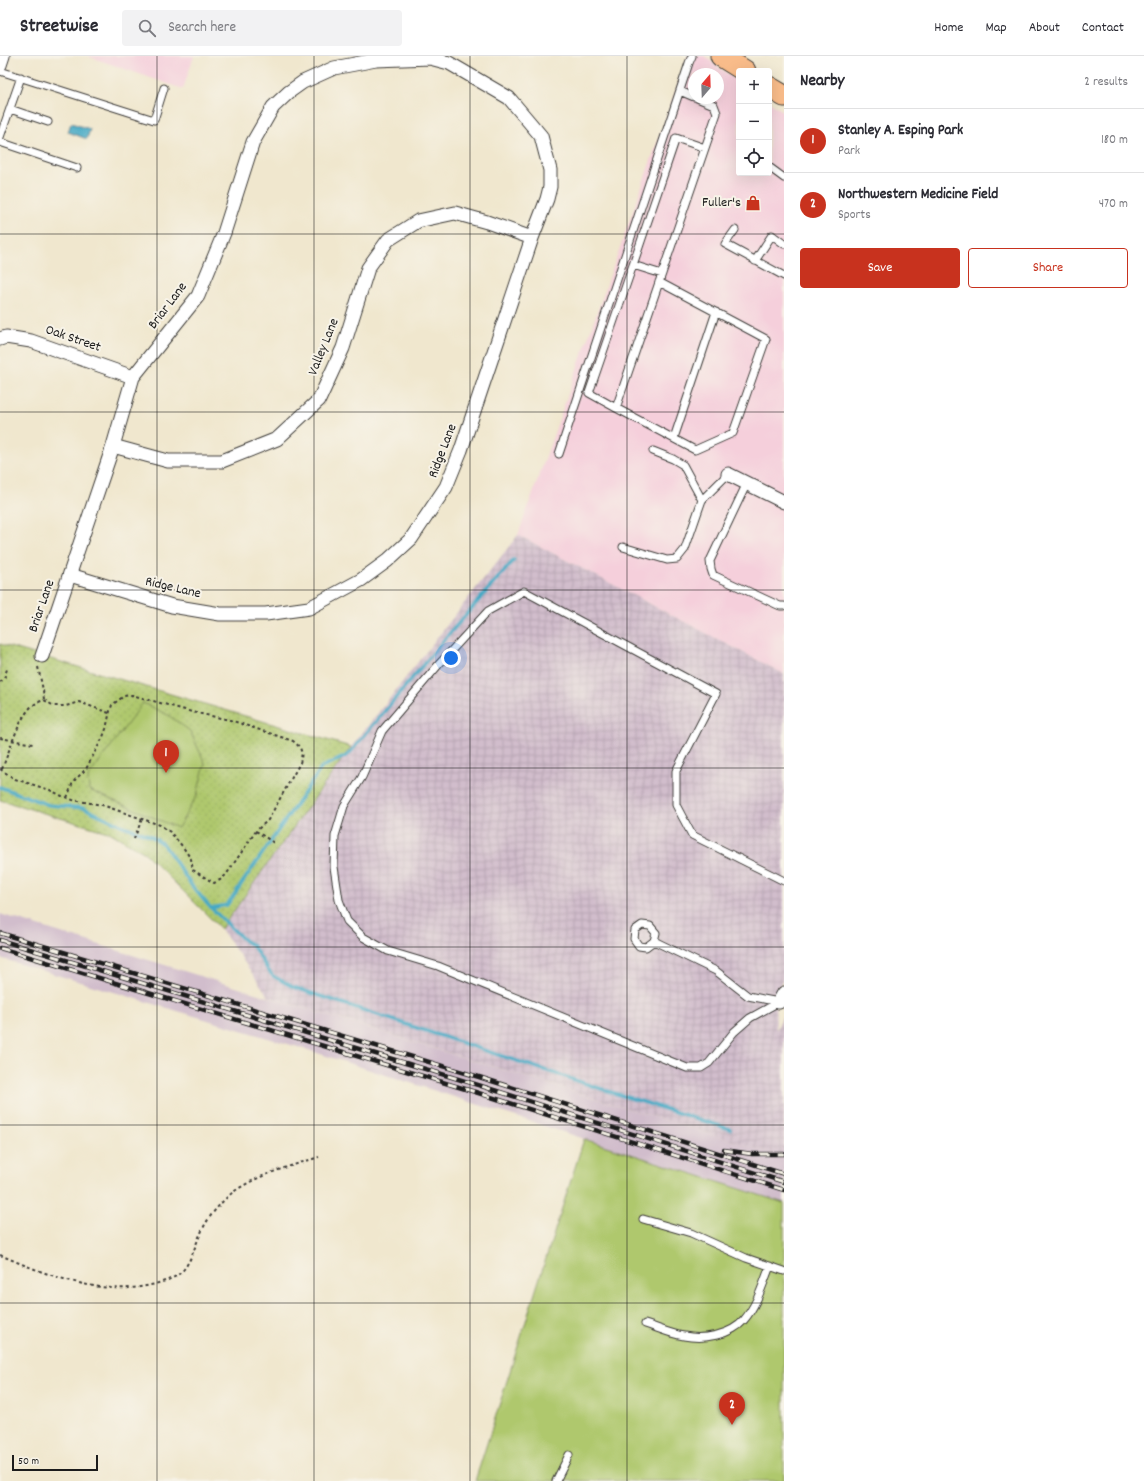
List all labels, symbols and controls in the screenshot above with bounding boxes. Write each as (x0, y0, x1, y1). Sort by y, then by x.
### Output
search box (122, 10, 402, 46)
text: Streetwise (20, 14, 98, 41)
icon: search (136, 17, 158, 39)
text: Search here (168, 17, 236, 39)
text: Home (934, 18, 963, 38)
text: Map (985, 18, 1007, 38)
text: About (1029, 18, 1060, 38)
text: Contact (1082, 18, 1124, 38)
north arrow (688, 68, 724, 104)
map controls (736, 68, 772, 176)
button: + (736, 68, 772, 104)
text: Nearby (800, 70, 844, 94)
text: 2 results (1084, 73, 1128, 92)
button: − (736, 104, 772, 140)
text: Stanley A. Esping Park (838, 120, 963, 142)
text: 1 (812, 131, 814, 150)
text: 180 m (1101, 131, 1128, 150)
button: locate (736, 140, 772, 176)
text: Park (838, 142, 860, 161)
text: Northwestern Medicine Field (838, 184, 998, 206)
place label: Fuller's (702, 193, 741, 213)
shop icon: Fuller's (744, 194, 762, 212)
text: 2 (810, 195, 816, 214)
text: 470 m (1099, 195, 1128, 214)
text: Sports (838, 206, 871, 225)
button: Save (800, 248, 960, 288)
button: Share (968, 248, 1128, 288)
street label: Briar Lane (144, 278, 192, 334)
street label: Valley Lane (304, 315, 344, 379)
street label: Oak Street (43, 320, 103, 358)
street label: Ridge Lane (424, 421, 462, 481)
street label: Ridge Lane (143, 572, 203, 604)
street label: Briar Lane (24, 577, 60, 635)
your location (441, 648, 461, 668)
pin: 1 (153, 740, 179, 773)
pin: 2 (719, 1392, 745, 1425)
scale bar (12, 1453, 98, 1472)
text: 50 m (18, 1454, 39, 1470)

